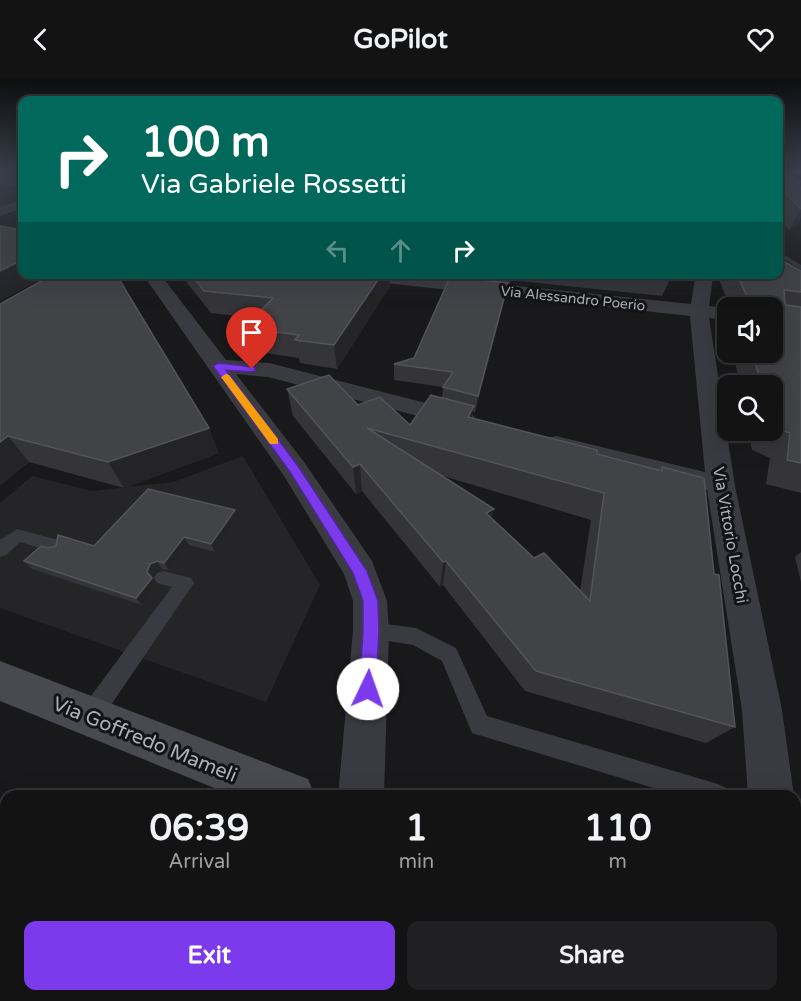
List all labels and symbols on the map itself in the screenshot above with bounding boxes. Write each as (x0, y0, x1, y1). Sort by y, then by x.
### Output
street label: Via Alessandro Poerio (500, 282, 646, 315)
pin (226, 307, 277, 369)
street label: Via Vittorio Locchi (708, 465, 752, 605)
position arrow (336, 657, 400, 721)
street label: Via Goffredo Mameli (49, 692, 240, 788)

